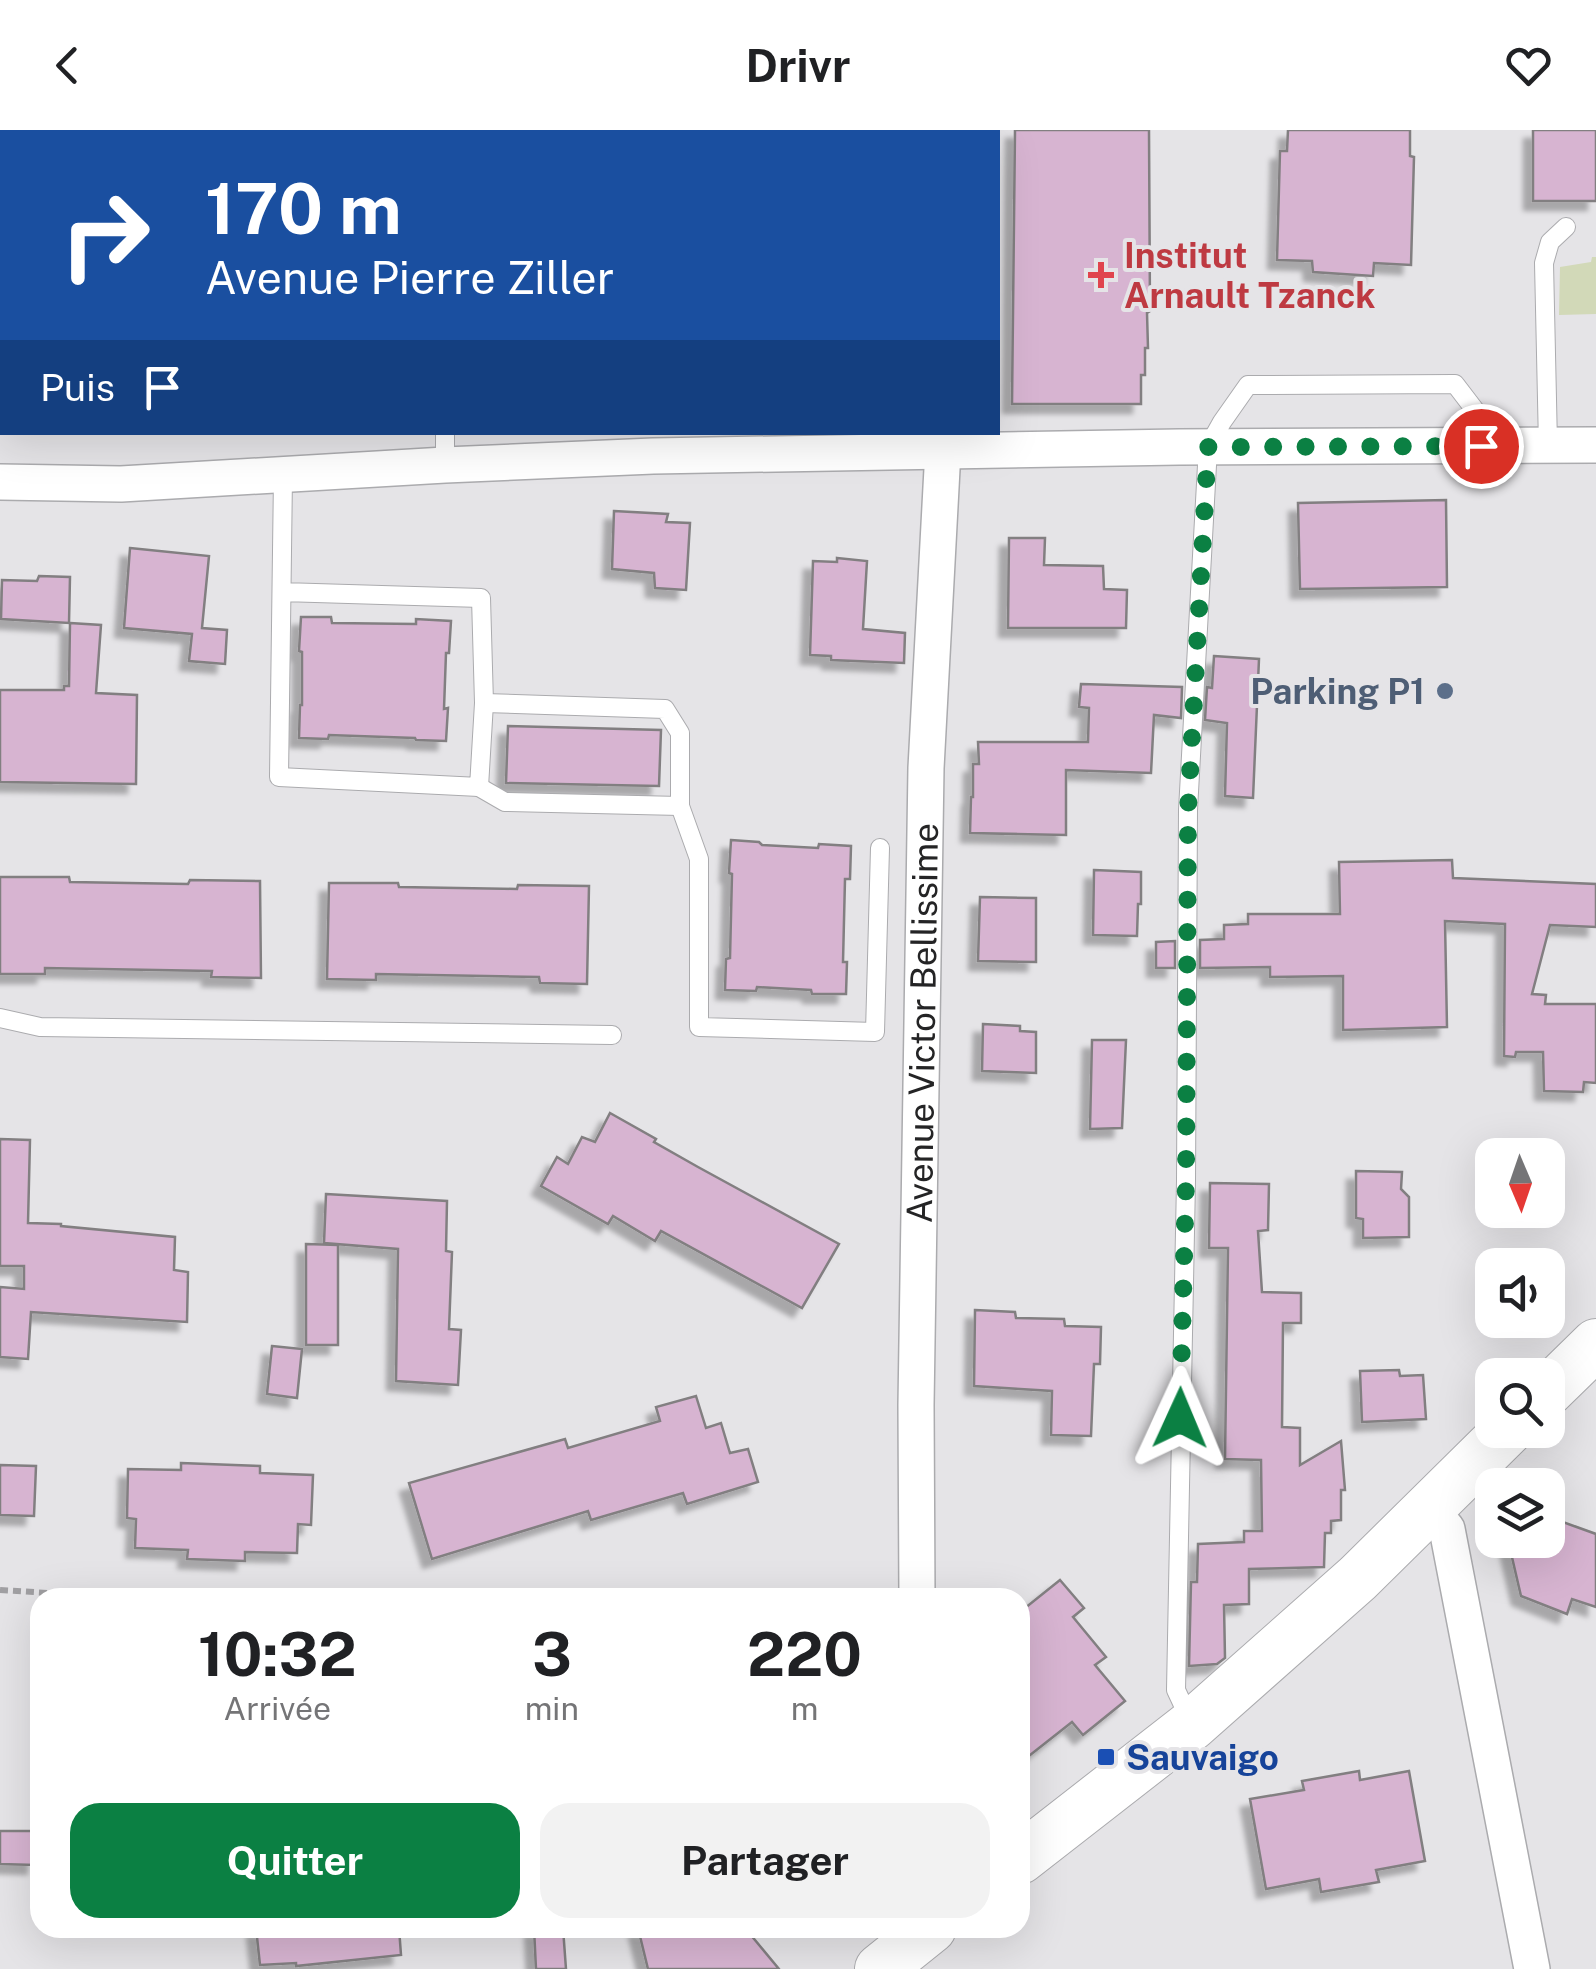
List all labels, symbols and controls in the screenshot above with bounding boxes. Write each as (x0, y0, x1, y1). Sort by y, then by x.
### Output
icon: back (40, 38, 95, 93)
icon: heart (1501, 38, 1556, 93)
text: Drivr (746, 39, 850, 92)
text: 170 m (205, 167, 402, 250)
icon: right (40, 170, 170, 300)
place label: Institut Arnault Tzanck (1124, 235, 1376, 316)
text: Avenue Pierre Ziller (205, 251, 614, 304)
marker: Institut Arnault Tzanck (1088, 262, 1114, 288)
icon: arrive (135, 360, 190, 415)
text: Puis (40, 365, 115, 410)
pin (1439, 404, 1524, 489)
icon: arrive (1454, 419, 1509, 474)
place label: Parking P1 (1250, 671, 1425, 712)
marker: Parking P1 (1434, 680, 1456, 702)
street label: Avenue Victor Bellissime (898, 823, 946, 1224)
north arrow (1475, 1138, 1565, 1228)
map controls (1475, 1138, 1565, 1558)
button: sound (1475, 1248, 1565, 1338)
button: search (1475, 1358, 1565, 1448)
position arrow (1128, 1366, 1232, 1470)
button: layers (1475, 1468, 1565, 1558)
text: 10:32 (198, 1619, 357, 1690)
text: 3 (532, 1619, 572, 1690)
text: 220 (747, 1619, 862, 1690)
text: Arrivée (223, 1690, 331, 1727)
text: min (525, 1690, 579, 1727)
text: m (791, 1690, 818, 1727)
place label: Sauvaigo (1126, 1737, 1279, 1778)
marker: Sauvaigo (1095, 1746, 1117, 1768)
button: Quitter (70, 1803, 520, 1918)
button: Partager (540, 1803, 990, 1918)

